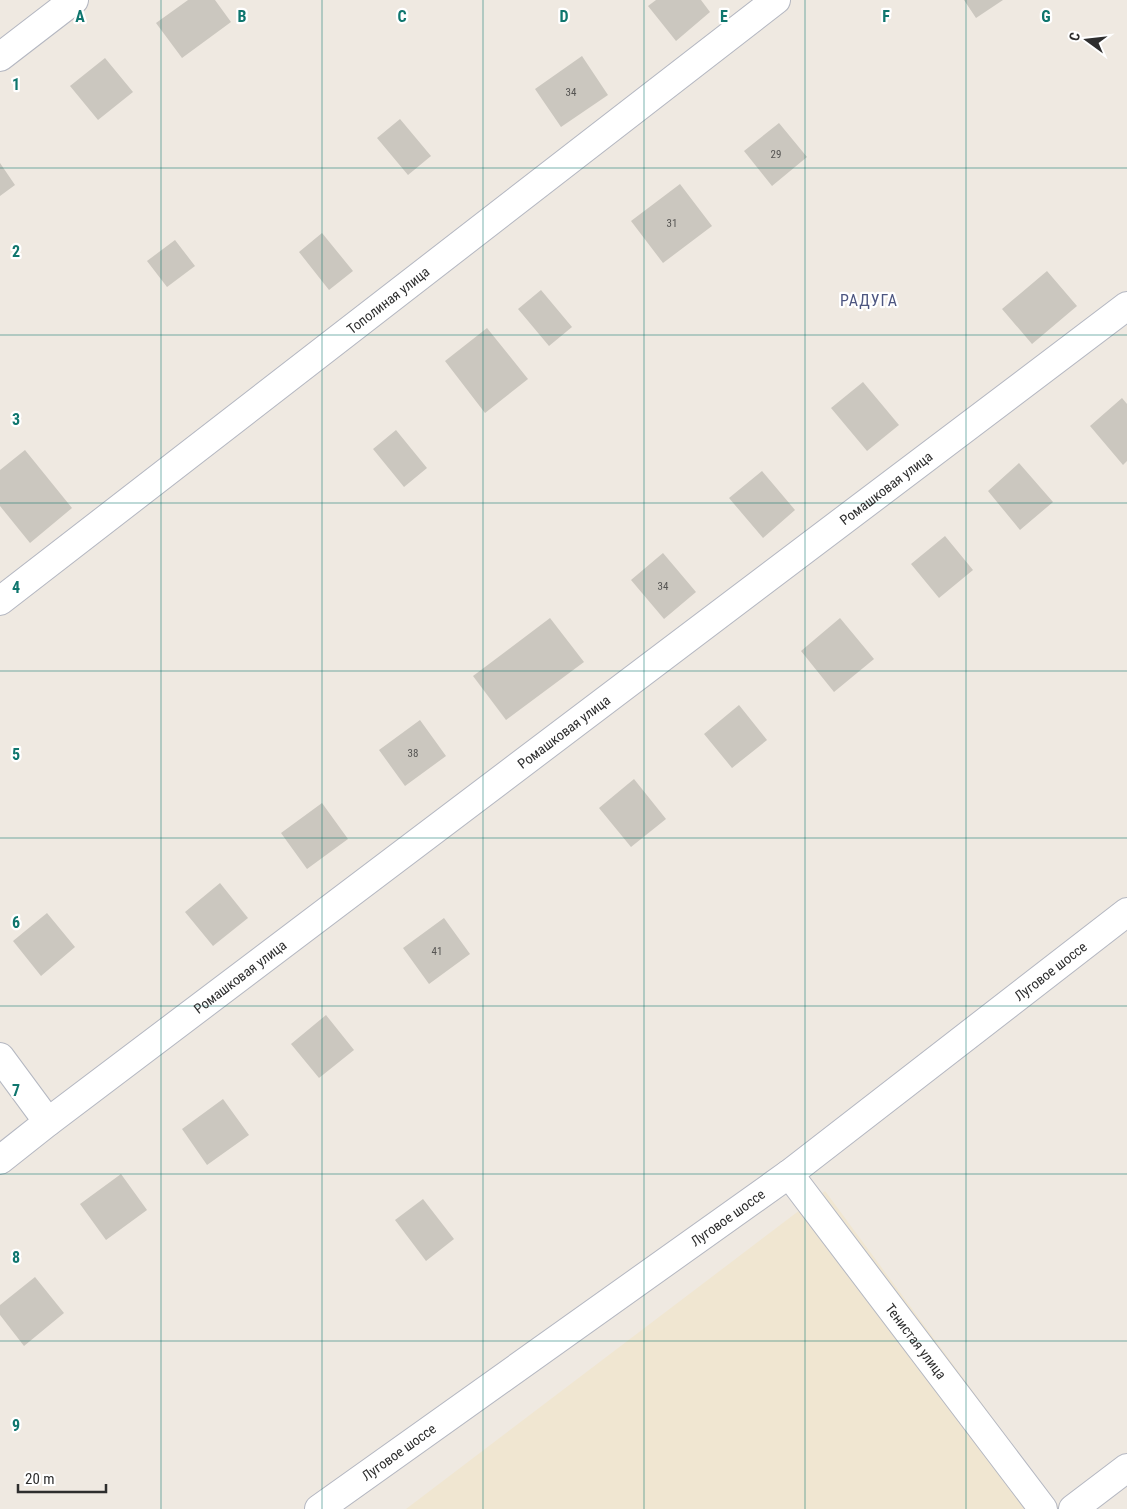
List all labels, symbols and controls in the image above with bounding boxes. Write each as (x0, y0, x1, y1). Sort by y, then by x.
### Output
text: A (75, 7, 85, 26)
text: B (238, 7, 247, 26)
text: C (397, 7, 407, 26)
text: D (559, 7, 569, 26)
text: E (720, 7, 728, 26)
text: F (882, 7, 890, 26)
text: G (1041, 7, 1051, 26)
north arrow (1062, 15, 1112, 65)
text: С (1066, 31, 1083, 43)
text: 1 (12, 75, 20, 94)
house number: 34 (566, 86, 577, 99)
house number: 29 (771, 148, 781, 161)
house number: 31 (667, 217, 677, 230)
text: 2 (12, 242, 20, 261)
street label: Тополиная улица (344, 263, 433, 337)
district label: РАДУГА (840, 291, 898, 310)
text: 3 (12, 410, 20, 429)
street label: Ромашковая улица (837, 448, 935, 528)
text: 4 (12, 578, 20, 597)
house number: 34 (658, 580, 669, 593)
street label: Ромашковая улица (515, 692, 613, 772)
text: 5 (12, 745, 20, 764)
house number: 38 (408, 747, 418, 760)
text: 6 (12, 913, 20, 932)
street label: Ромашковая улица (191, 937, 289, 1017)
street label: Луговое шоссе (1011, 938, 1090, 1004)
house number: 41 (432, 945, 442, 958)
text: 7 (12, 1081, 20, 1100)
street label: Луговое шоссе (688, 1186, 768, 1249)
text: 8 (12, 1248, 20, 1267)
street label: Тенистая улица (882, 1300, 950, 1382)
text: 9 (12, 1416, 20, 1435)
street label: Луговое шоссе (359, 1420, 439, 1484)
scale bar (18, 1462, 105, 1494)
text: 20 m (25, 1470, 55, 1488)

